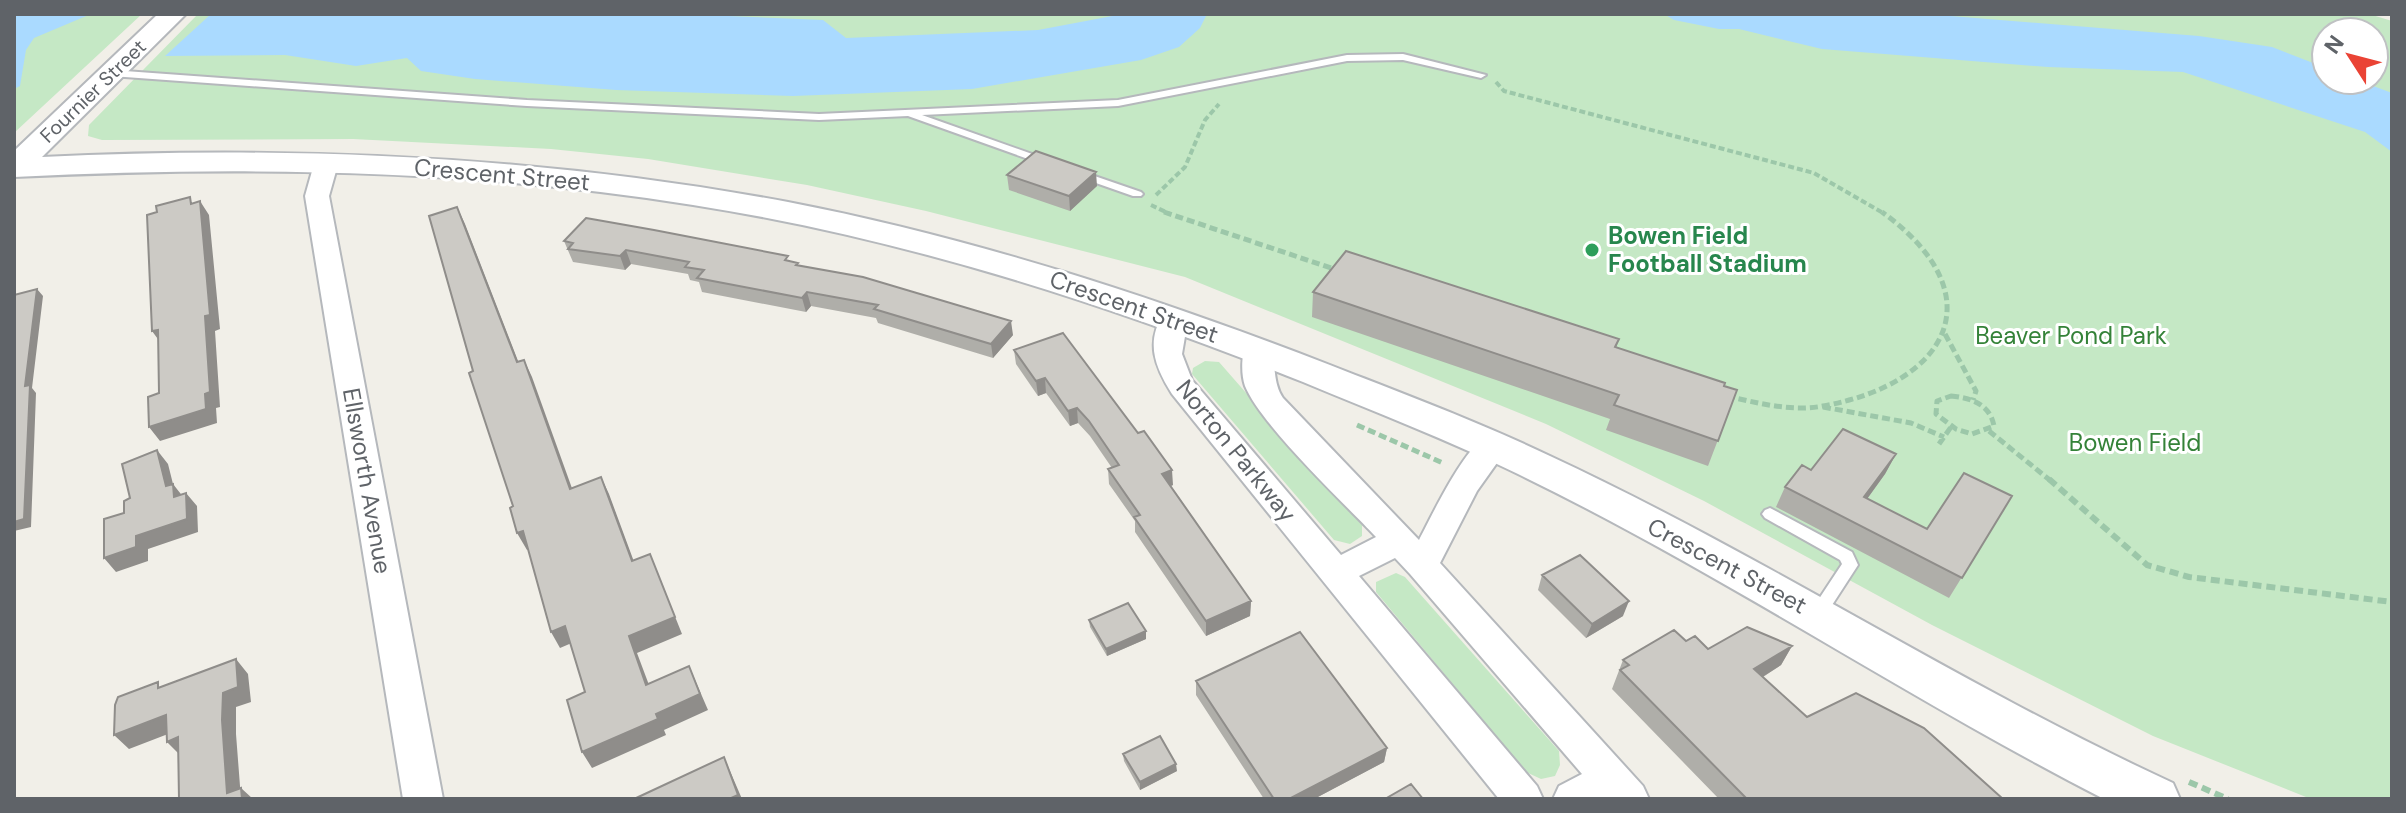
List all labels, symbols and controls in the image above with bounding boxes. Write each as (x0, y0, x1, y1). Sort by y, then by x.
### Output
north arrow (2310, 16, 2390, 96)
text: N (2318, 30, 2351, 60)
street label: Fournier Street (34, 34, 152, 148)
street label: Crescent Street (413, 151, 591, 198)
place label: Bowen Field Football Stadium (1608, 220, 1807, 279)
marker: Bowen Field Football Stadium (1583, 241, 1601, 259)
street label: Crescent Street (1046, 263, 1223, 350)
park label: Beaver Pond Park (1975, 320, 2167, 351)
street label: Norton Parkway (1169, 373, 1303, 528)
street label: Ellsworth Avenue (336, 386, 399, 576)
park label: Bowen Field (2069, 427, 2201, 458)
street label: Crescent Street (1642, 510, 1812, 621)

